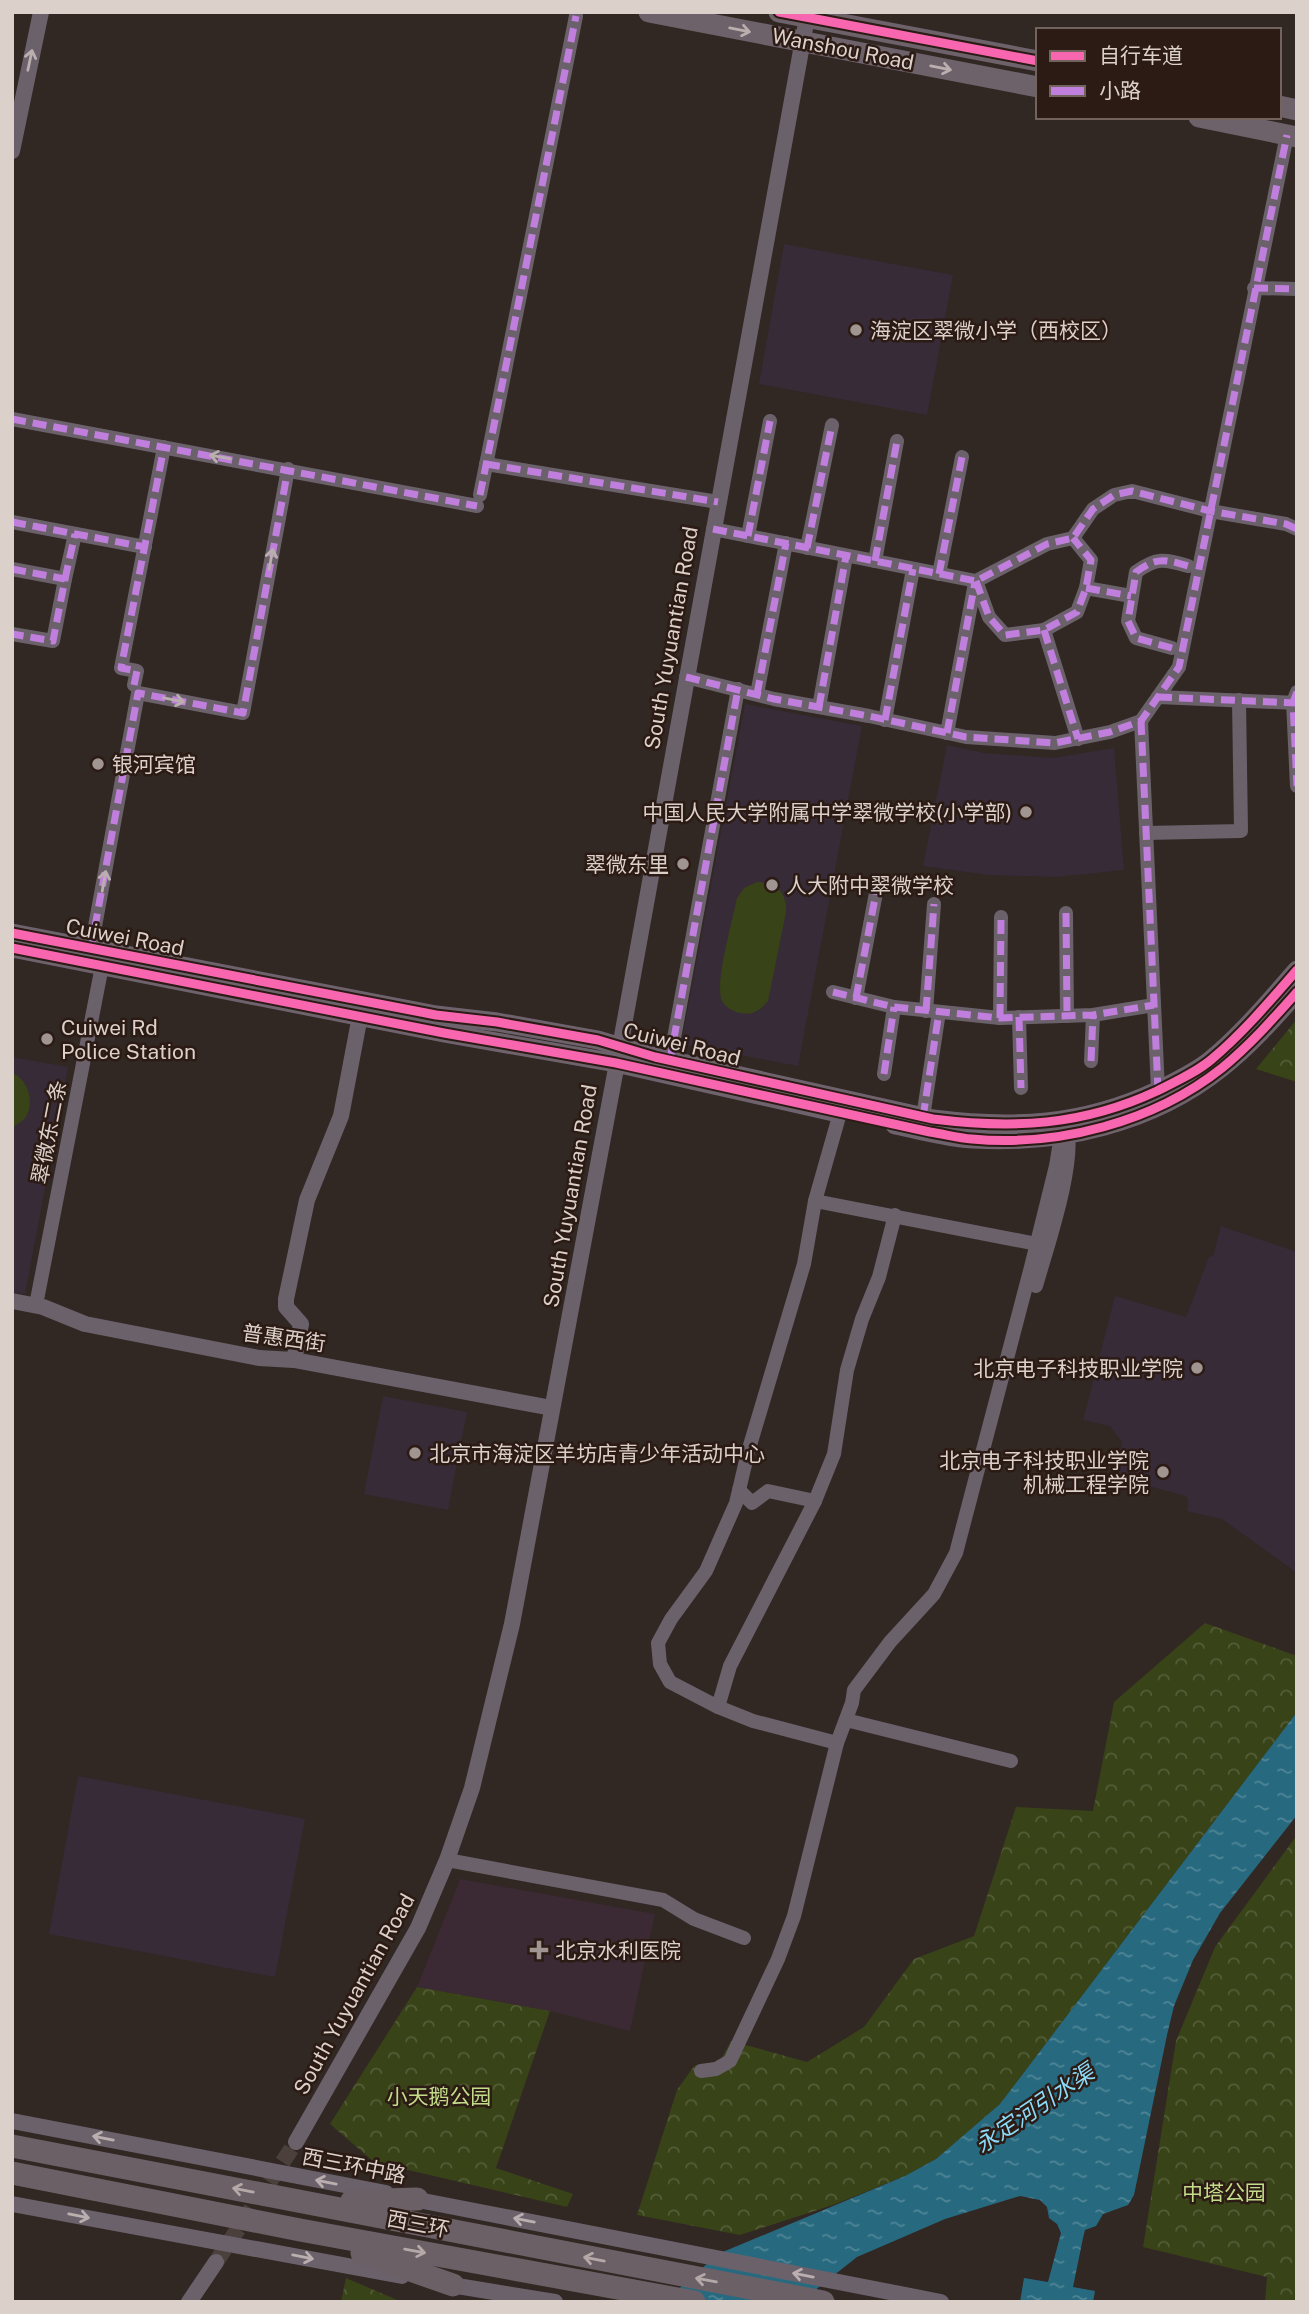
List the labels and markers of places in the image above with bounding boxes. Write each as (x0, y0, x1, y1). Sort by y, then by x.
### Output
place label: 海淀区翠微小学（西校区） (870, 318, 1122, 343)
marker: 海淀区翠微小学（西校区） (848, 322, 864, 338)
place label: 银河宾馆 (112, 752, 196, 777)
marker: 银河宾馆 (90, 756, 106, 772)
place label: 中国人民大学附属中学翠微学校(小学部) (642, 800, 1012, 825)
marker: 中国人民大学附属中学翠微学校(小学部) (1018, 804, 1034, 820)
place label: 翠微东里 (585, 852, 669, 877)
marker: 翠微东里 (675, 856, 691, 872)
place label: 人大附中翠微学校 (786, 873, 954, 898)
marker: 人大附中翠微学校 (764, 877, 780, 893)
place label: Cuiwei Rd Police Station (61, 1015, 196, 1064)
marker: Cuiwei Rd Police Station (39, 1031, 55, 1047)
place label: 北京电子科技职业学院 (973, 1356, 1183, 1381)
marker: 北京电子科技职业学院 (1189, 1360, 1205, 1376)
place label: 北京市海淀区羊坊店青少年活动中心 (429, 1441, 765, 1466)
marker: 北京市海淀区羊坊店青少年活动中心 (407, 1445, 423, 1461)
place label: 北京电子科技职业学院 机械工程学院 (939, 1448, 1149, 1497)
marker: 北京电子科技职业学院 机械工程学院 (1155, 1464, 1171, 1480)
place label: 北京水利医院 (555, 1938, 681, 1963)
marker: 北京水利医院 (529, 1940, 549, 1960)

